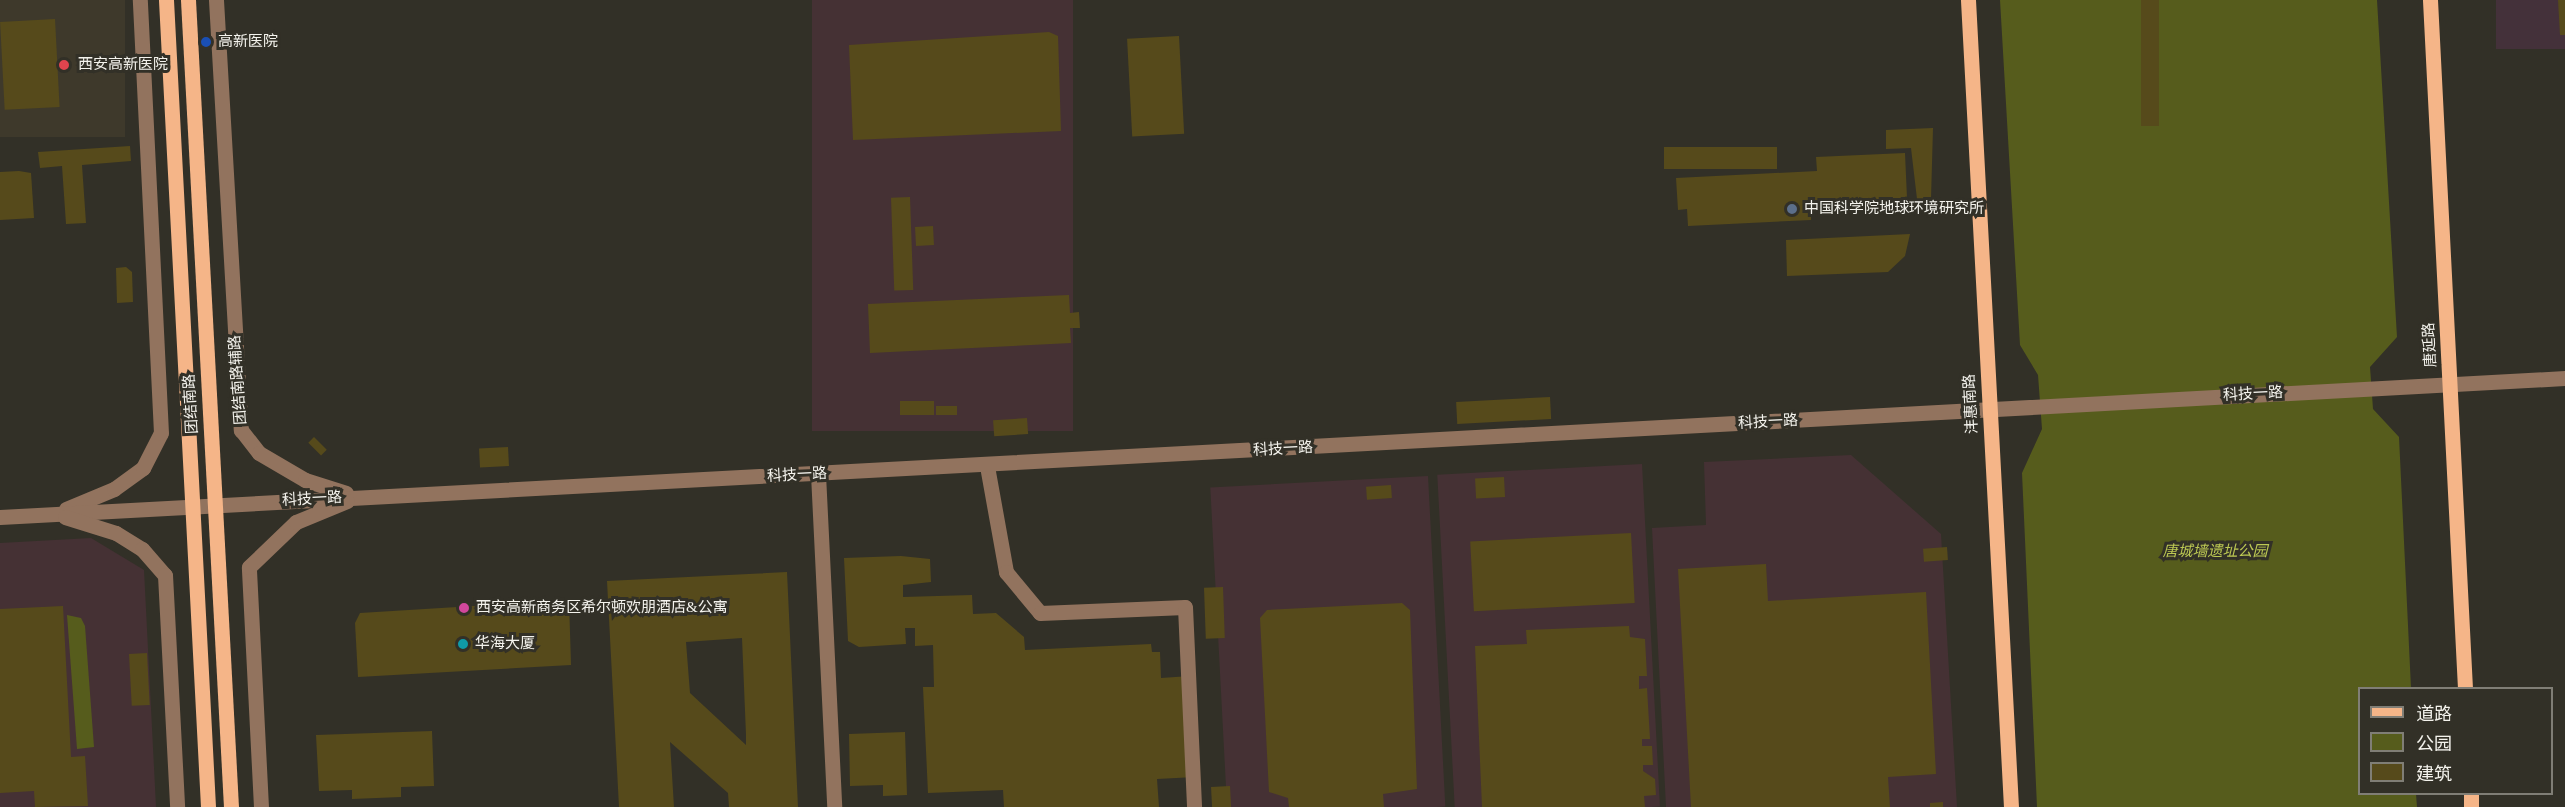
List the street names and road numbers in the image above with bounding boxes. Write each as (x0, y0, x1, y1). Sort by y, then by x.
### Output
street label: 唐延路 (2420, 322, 2440, 368)
street label: 团结南路辅路 (226, 334, 250, 426)
street label: 团结南路 (180, 374, 202, 434)
street label: 沣惠南路 (1960, 374, 1982, 434)
street label: 科技一路 (2223, 383, 2283, 405)
street label: 科技一路 (1738, 411, 1798, 433)
street label: 科技一路 (1253, 438, 1313, 460)
street label: 科技一路 (767, 464, 827, 486)
street label: 科技一路 (282, 488, 342, 510)

